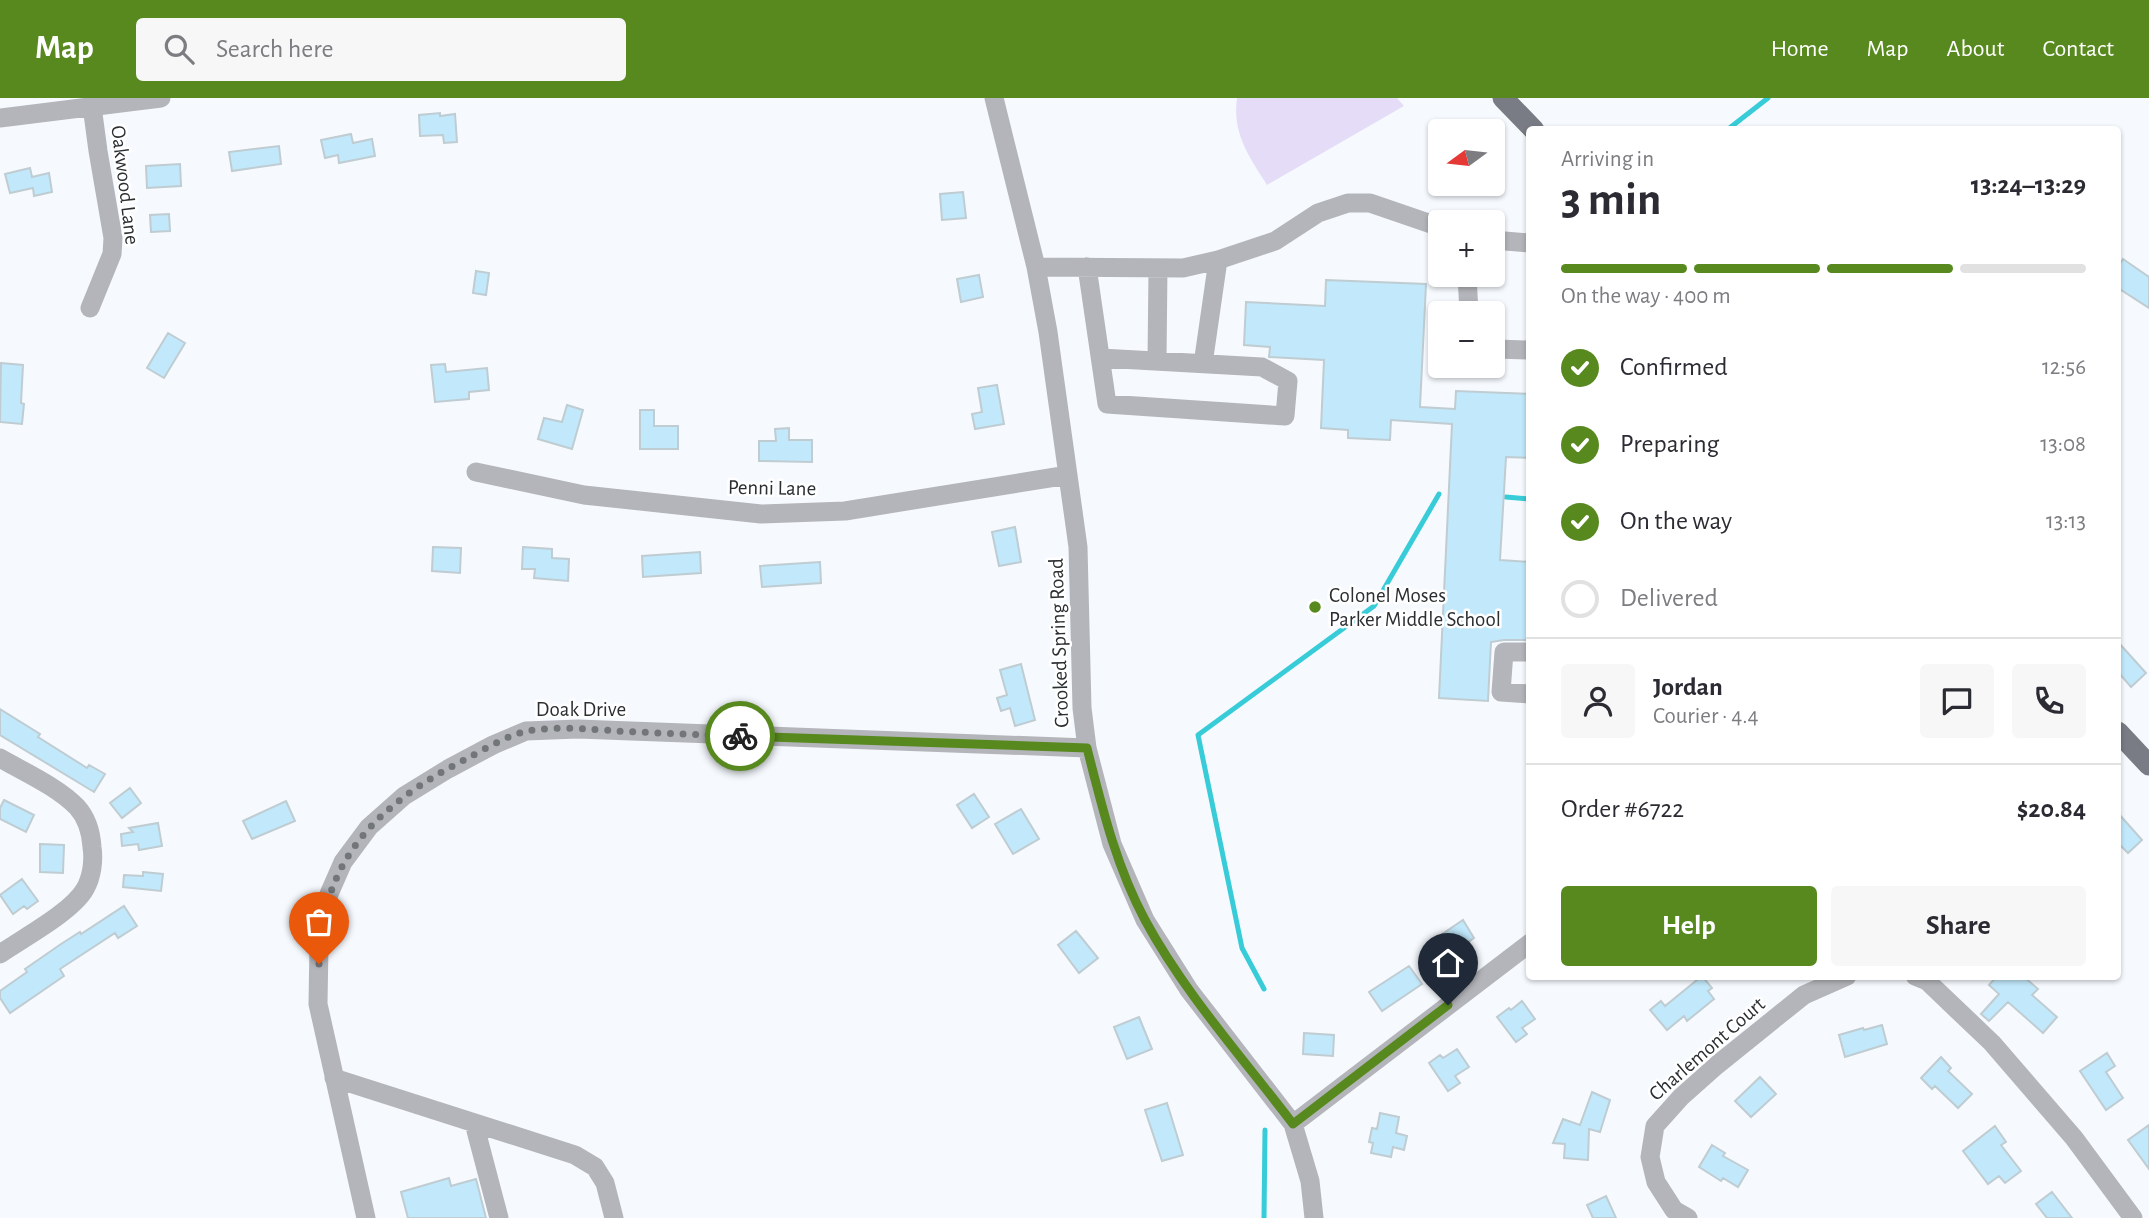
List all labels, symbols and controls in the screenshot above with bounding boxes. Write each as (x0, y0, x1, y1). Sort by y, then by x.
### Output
search box (136, 18, 626, 81)
icon: search (160, 30, 198, 68)
text: Map (35, 32, 94, 65)
text: Search here (216, 36, 334, 62)
text: Home (1771, 37, 1829, 61)
text: Map (1867, 37, 1909, 61)
text: About (1947, 37, 2004, 61)
text: Contact (2042, 37, 2114, 61)
north arrow (1428, 119, 1505, 196)
map controls (1428, 119, 1505, 378)
street label: Oakwood Lane (107, 124, 143, 246)
text: Arriving in (1561, 148, 1654, 171)
text: 13:24–13:29 (1971, 172, 2086, 198)
text: 3 min (1561, 177, 1661, 223)
button: + (1428, 210, 1505, 287)
text: On the way · 400 m (1561, 285, 1731, 308)
button: − (1428, 301, 1505, 378)
icon: check (1561, 349, 1599, 387)
text: Confirmed (1620, 354, 1728, 380)
text: 12:56 (2042, 356, 2086, 379)
icon: check (1561, 426, 1599, 464)
text: Preparing (1620, 431, 1719, 457)
text: 13:08 (2040, 433, 2086, 456)
street label: Penni Lane (728, 477, 816, 499)
icon: check (1561, 503, 1599, 541)
text: On the way (1620, 508, 1732, 534)
text: 13:13 (2046, 510, 2086, 533)
street label: Crooked Spring Road (1046, 558, 1072, 728)
place label: Colonel Moses Parker Middle School (1329, 585, 1501, 630)
text: Delivered (1620, 585, 1718, 611)
marker: Colonel Moses Parker Middle School (1307, 599, 1323, 615)
button: person (1561, 664, 1635, 738)
button: chat (1920, 664, 1994, 738)
button: phone (2012, 664, 2086, 738)
text: Jordan (1653, 674, 1723, 700)
street label: Doak Drive (536, 699, 626, 720)
courier (705, 701, 775, 771)
text: Courier · 4.4 (1653, 705, 1759, 728)
icon: bike (721, 717, 759, 755)
text: Order #6722 (1561, 796, 1684, 822)
text: $20.84 (2017, 796, 2086, 822)
button: Help (1561, 886, 1817, 966)
button: Share (1831, 886, 2086, 966)
pin (289, 892, 349, 964)
icon: bag (300, 903, 338, 941)
pin (1418, 933, 1478, 1005)
icon: home (1429, 944, 1467, 982)
street label: Charlemont Court (1645, 993, 1769, 1105)

